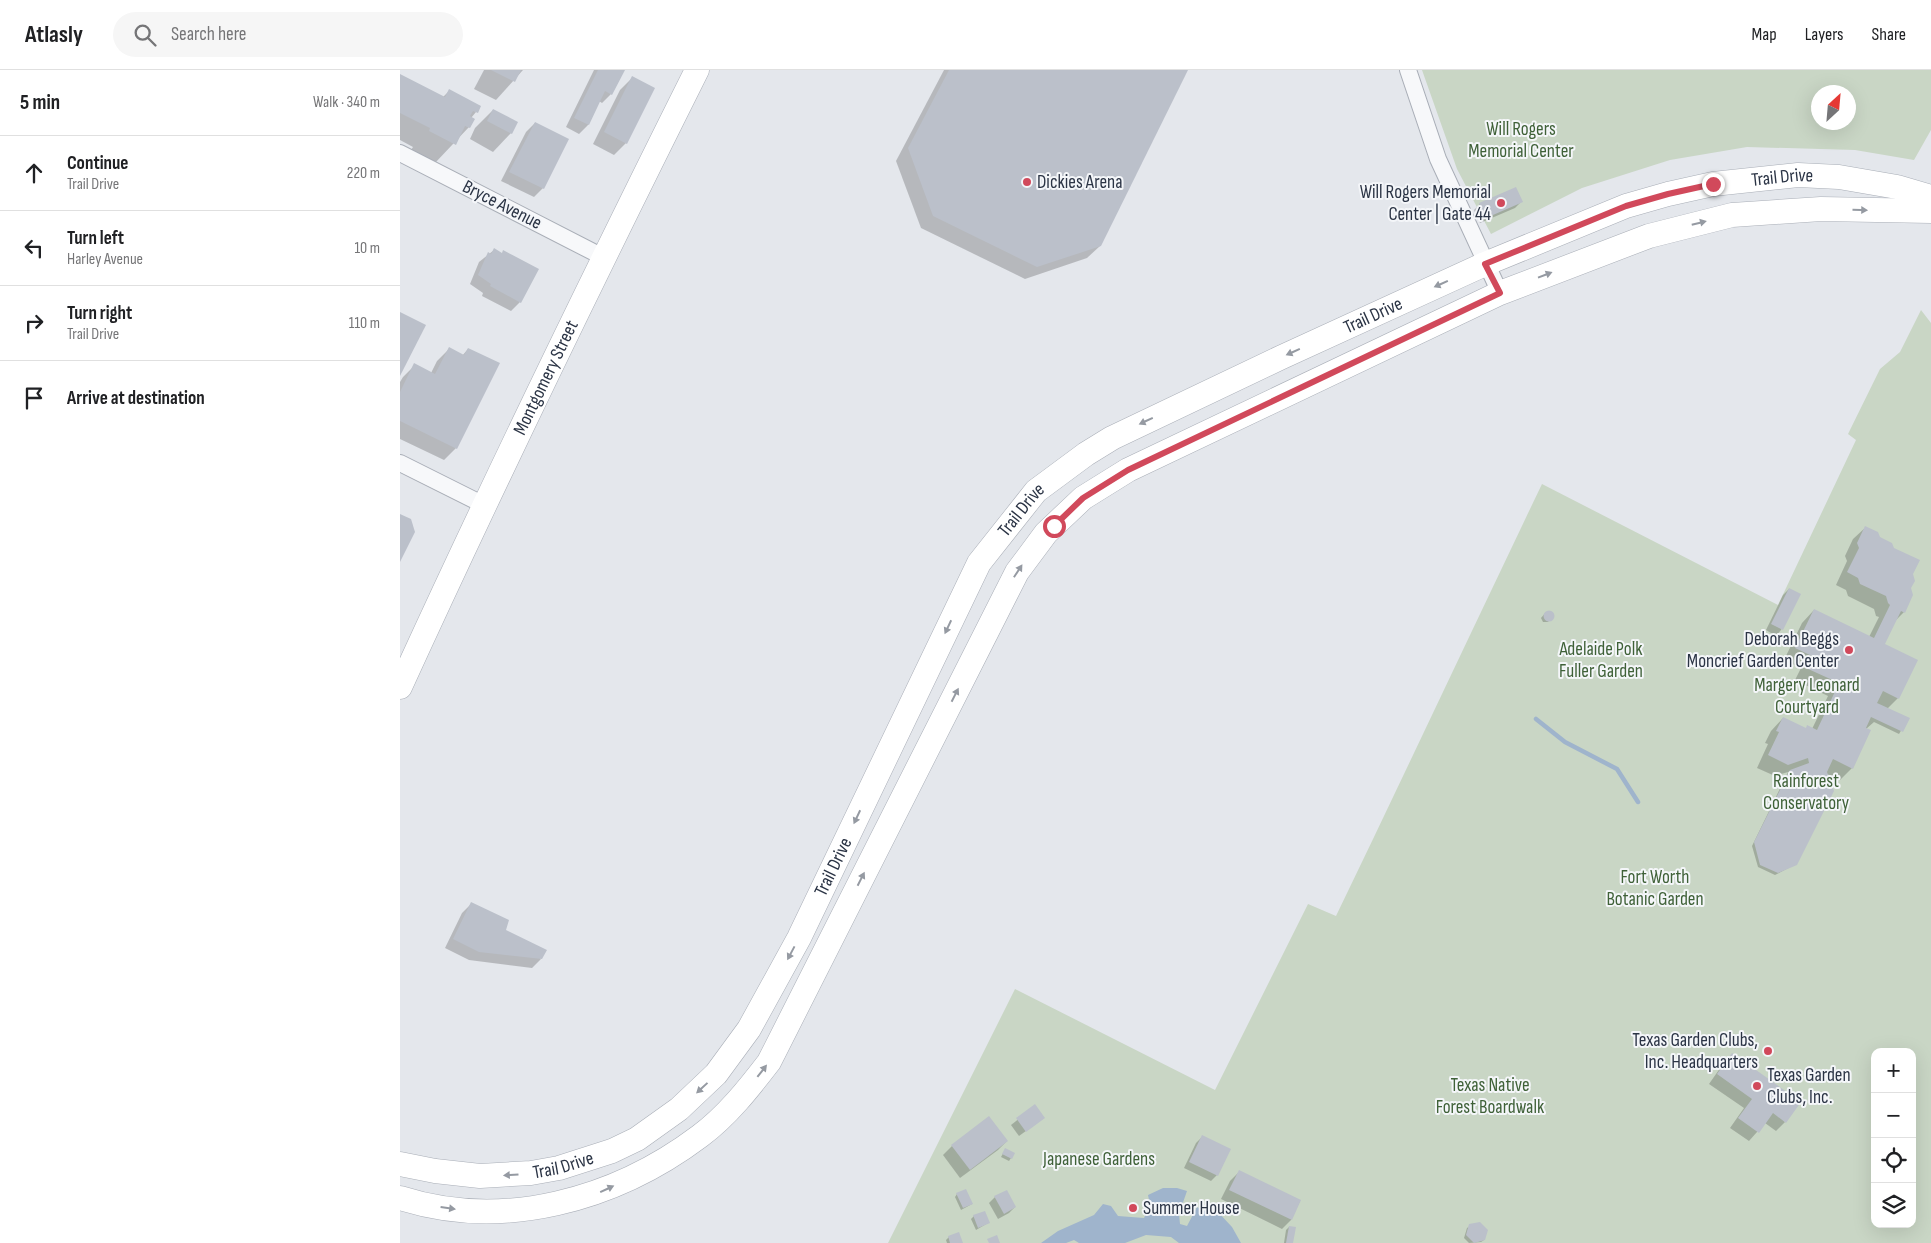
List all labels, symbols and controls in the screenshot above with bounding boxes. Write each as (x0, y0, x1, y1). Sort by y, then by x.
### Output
search box (113, 12, 463, 57)
text: Atlasly (25, 20, 83, 49)
icon: search (131, 21, 159, 49)
text: Search here (171, 23, 246, 46)
text: Map (1752, 24, 1777, 45)
text: Layers (1805, 24, 1844, 45)
text: Share (1872, 24, 1906, 45)
north arrow (1811, 85, 1856, 130)
text: 5 min (20, 90, 60, 115)
text: Walk · 340 m (313, 93, 380, 112)
park label: Will Rogers Memorial Center (1468, 118, 1574, 163)
text: Continue (67, 152, 128, 175)
icon: ahead (20, 159, 48, 187)
text: 220 m (347, 164, 380, 183)
street label: Trail Drive (1750, 164, 1814, 191)
place label: Dickies Arena (1037, 171, 1122, 194)
route end (1702, 173, 1725, 196)
text: Trail Drive (67, 175, 119, 194)
street label: Bryce Avenue (459, 175, 545, 235)
marker: Dickies Arena (1021, 176, 1033, 188)
place label: Will Rogers Memorial Center | Gate 44 (1360, 181, 1491, 226)
marker: Will Rogers Memorial Center | Gate 44 (1495, 197, 1507, 209)
one-way arrow (1852, 206, 1868, 214)
one-way arrow (1691, 219, 1706, 227)
text: Turn left (67, 227, 124, 250)
icon: left (20, 234, 48, 262)
text: 10 m (354, 239, 380, 258)
text: Harley Avenue (67, 250, 143, 269)
one-way arrow (1538, 271, 1552, 279)
one-way arrow (1434, 281, 1448, 289)
street label: Trail Drive (1340, 292, 1406, 339)
text: Turn right (67, 302, 132, 325)
icon: right (20, 309, 48, 337)
text: 110 m (349, 314, 380, 333)
street label: Montgomery Street (508, 316, 583, 439)
text: Trail Drive (67, 325, 119, 344)
one-way arrow (1286, 348, 1300, 356)
icon: arrive (20, 384, 48, 412)
text: Arrive at destination (67, 387, 205, 410)
one-way arrow (1139, 418, 1153, 426)
street label: Trail Drive (993, 477, 1049, 541)
route start (1043, 515, 1066, 538)
one-way arrow (1013, 564, 1023, 578)
one-way arrow (944, 620, 952, 634)
place label: Deborah Beggs Moncrief Garden Center (1687, 628, 1840, 673)
park label: Adelaide Polk Fuller Garden (1558, 638, 1643, 683)
marker: Deborah Beggs Moncrief Garden Center (1843, 644, 1855, 656)
park label: Margery Leonard Courtyard (1754, 674, 1860, 719)
one-way arrow (951, 687, 959, 702)
park label: Rainforest Conservatory (1763, 770, 1850, 815)
one-way arrow (853, 810, 861, 824)
street label: Trail Drive (809, 834, 857, 900)
park label: Fort Worth Botanic Garden (1606, 866, 1704, 911)
one-way arrow (857, 872, 865, 886)
one-way arrow (786, 946, 795, 959)
place label: Texas Garden Clubs, Inc. Headquarters (1632, 1029, 1758, 1074)
marker: Texas Garden Clubs, Inc. Headquarters (1762, 1045, 1774, 1057)
map controls (1871, 1048, 1916, 1228)
button: + (1871, 1048, 1916, 1093)
one-way arrow (757, 1064, 767, 1078)
place label: Texas Garden Clubs, Inc. (1767, 1064, 1851, 1109)
park label: Texas Native Forest Boardwalk (1436, 1074, 1545, 1119)
marker: Texas Garden Clubs, Inc. (1751, 1080, 1763, 1092)
one-way arrow (696, 1082, 708, 1094)
button: − (1871, 1093, 1916, 1138)
button: locate (1871, 1138, 1916, 1183)
street label: Trail Drive (531, 1146, 596, 1184)
park label: Japanese Gardens (1042, 1148, 1155, 1171)
one-way arrow (503, 1171, 519, 1179)
button: layers (1871, 1183, 1916, 1228)
one-way arrow (600, 1184, 614, 1192)
place label: Summer House (1143, 1197, 1240, 1220)
marker: Summer House (1127, 1202, 1139, 1214)
one-way arrow (440, 1204, 456, 1212)

